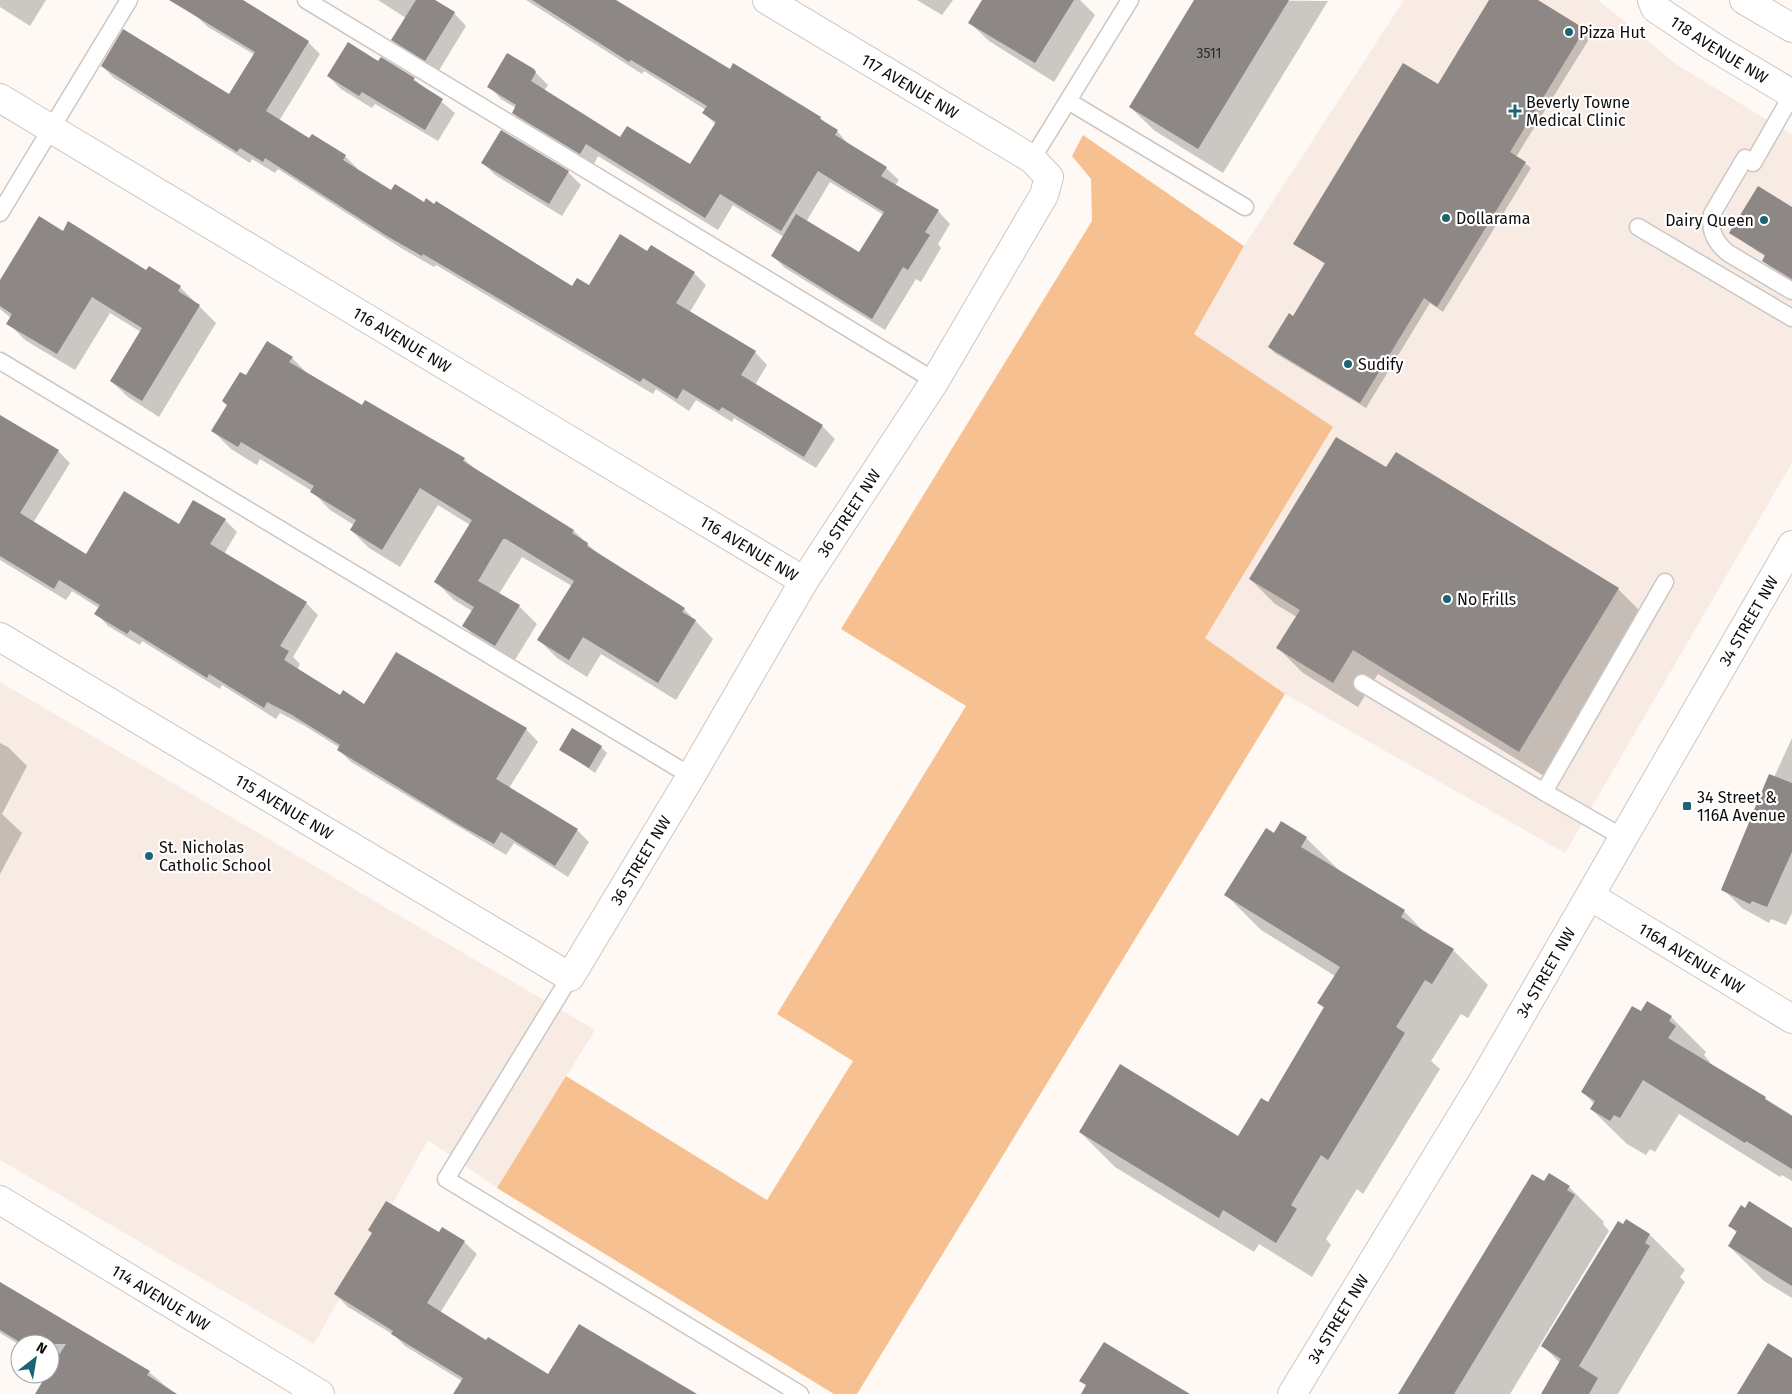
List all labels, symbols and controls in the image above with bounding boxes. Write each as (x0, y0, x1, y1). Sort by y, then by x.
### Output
street label: 118 AVENUE NW (1667, 12, 1771, 87)
place label: Pizza Hut (1579, 23, 1646, 42)
marker: Pizza Hut (1563, 26, 1575, 38)
house number: 3511 (1196, 45, 1222, 62)
street label: 117 AVENUE NW (858, 50, 962, 123)
place label: Beverly Towne Medical Clinic (1526, 93, 1630, 130)
marker: Beverly Towne Medical Clinic (1508, 104, 1522, 118)
place label: Dollarama (1456, 209, 1530, 228)
place label: Dairy Queen (1665, 211, 1754, 230)
marker: Dollarama (1440, 212, 1452, 224)
marker: Dairy Queen (1758, 214, 1770, 226)
street label: 116 AVENUE NW (349, 303, 454, 377)
place label: Sudify (1358, 355, 1403, 374)
marker: Sudify (1342, 358, 1354, 370)
street label: 36 STREET NW (813, 466, 885, 561)
street label: 116 AVENUE NW (696, 512, 802, 585)
street label: 34 STREET NW (1715, 573, 1782, 669)
place label: No Frills (1457, 590, 1516, 609)
marker: No Frills (1441, 593, 1453, 605)
street label: 115 AVENUE NW (232, 770, 336, 844)
place label: 34 Street & 116A Avenue (1697, 788, 1786, 825)
marker: 34 Street & 116A Avenue (1681, 800, 1693, 812)
street label: 36 STREET NW (607, 812, 675, 909)
place label: St. Nicholas Catholic School (159, 838, 272, 875)
marker: St. Nicholas Catholic School (143, 850, 155, 862)
street label: 116A AVENUE NW (1635, 919, 1748, 998)
street label: 34 STREET NW (1513, 924, 1579, 1021)
street label: 114 AVENUE NW (108, 1261, 213, 1335)
street label: 34 STREET NW (1304, 1271, 1373, 1367)
north arrow (10, 1334, 60, 1384)
text: N (33, 1339, 50, 1358)

